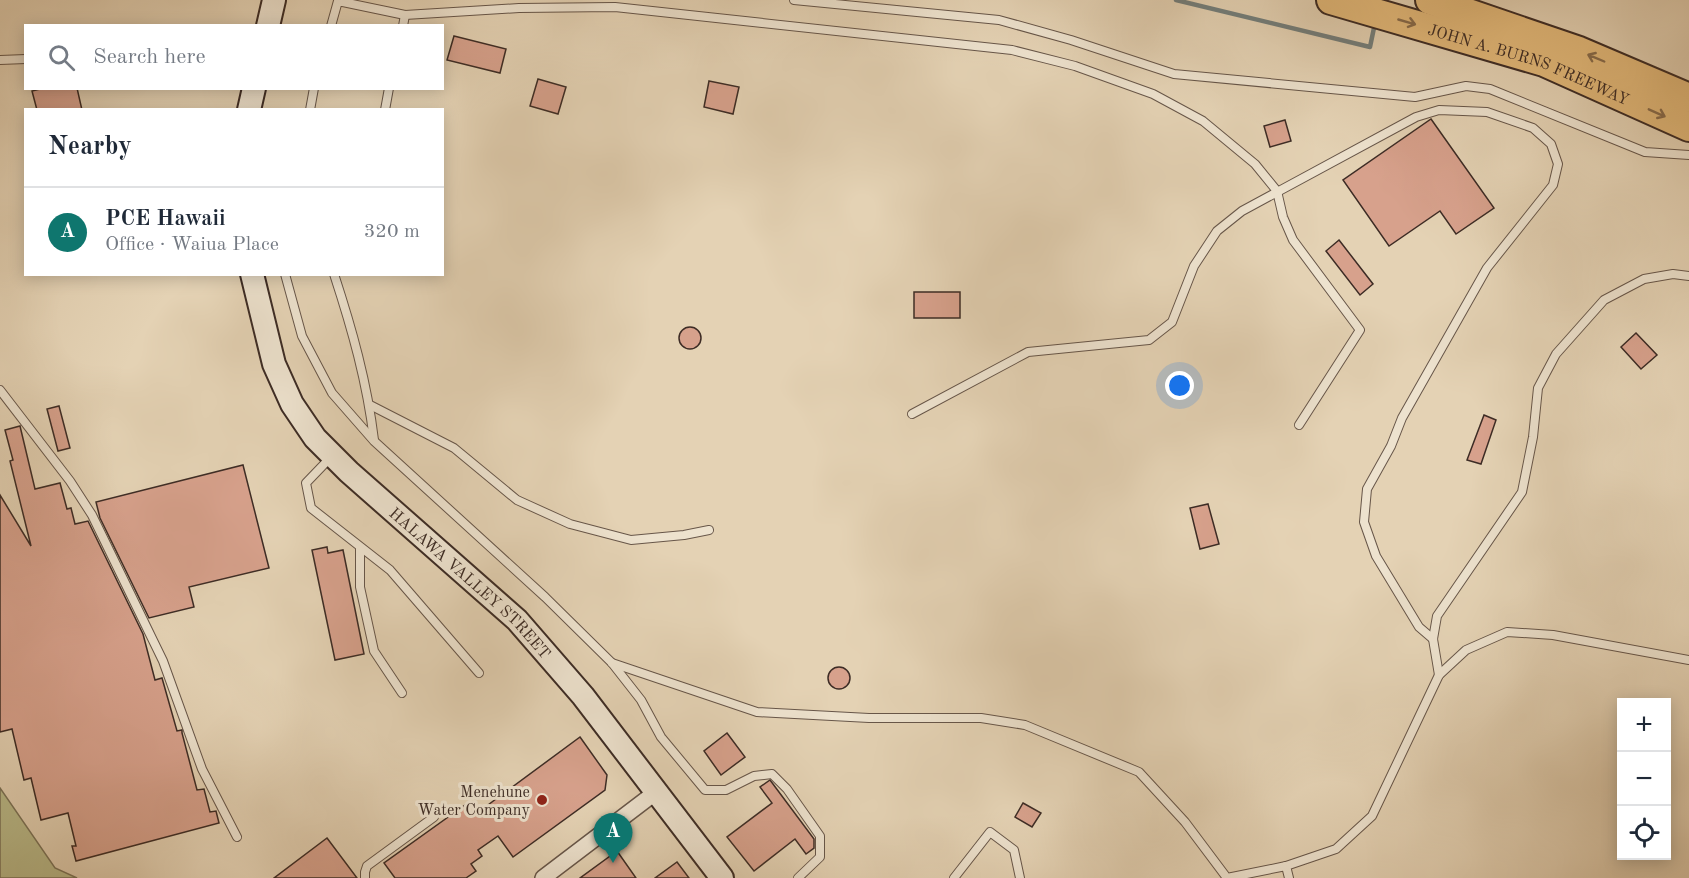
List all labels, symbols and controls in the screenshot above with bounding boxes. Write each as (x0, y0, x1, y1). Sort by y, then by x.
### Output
one-way arrow (1397, 17, 1416, 28)
street label: JOHN A. BURNS FREEWAY (1426, 23, 1631, 109)
search box (24, 24, 444, 90)
icon: search (45, 41, 78, 74)
text: Search here (93, 46, 206, 68)
one-way arrow (1588, 52, 1606, 63)
one-way arrow (1647, 107, 1665, 119)
text: Nearby (48, 134, 132, 160)
text: PCE Hawaii (105, 208, 225, 230)
text: A (60, 222, 75, 242)
text: 320 m (364, 222, 420, 242)
text: Office · Waiua Place (105, 235, 279, 255)
your location (1165, 371, 1194, 400)
street label: HALAWA VALLEY STREET (385, 505, 553, 662)
map controls (1617, 698, 1671, 860)
button: + (1617, 698, 1671, 752)
button: − (1617, 752, 1671, 806)
place label: Menehune Water Company (418, 785, 531, 819)
marker: Menehune Water Company (535, 793, 549, 807)
button: locate (1617, 806, 1671, 860)
pin: A (594, 814, 632, 863)

